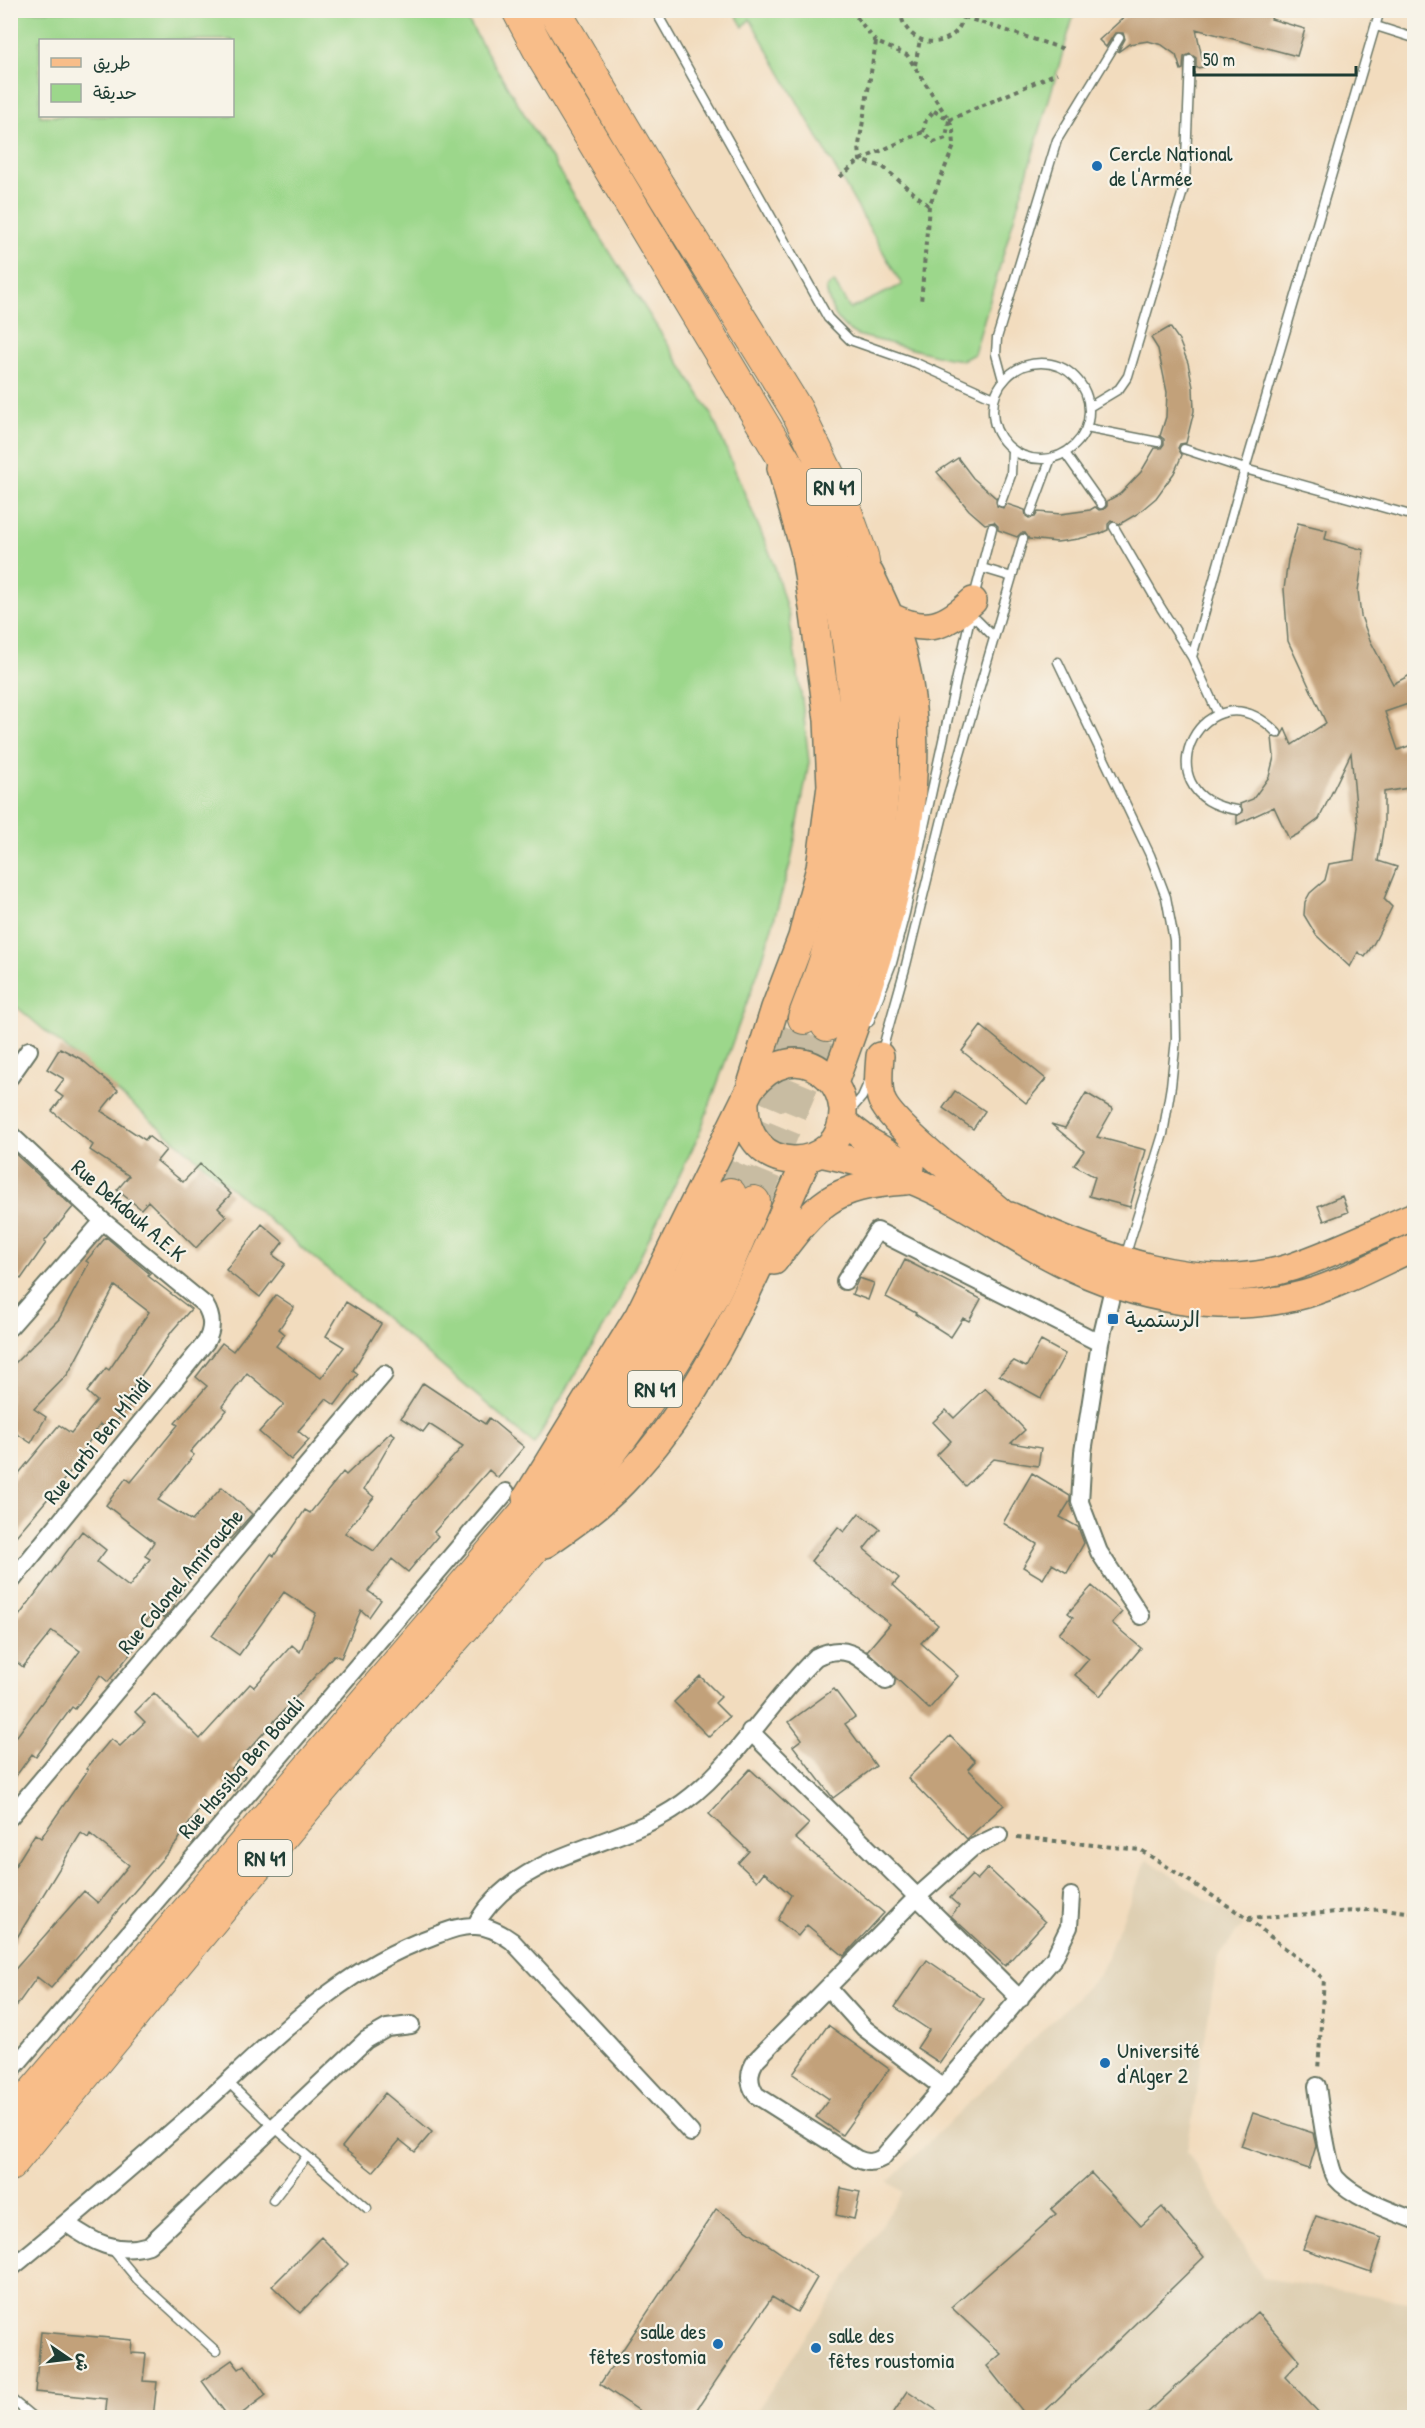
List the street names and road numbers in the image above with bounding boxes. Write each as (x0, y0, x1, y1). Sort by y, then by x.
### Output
road number: RN 41 (807, 469, 861, 505)
street label: Rue Dekdouk A.E.K (65, 1152, 193, 1268)
street label: Rue Larbi Ben M'hidi (36, 1370, 158, 1510)
road number: RN 41 (628, 1371, 682, 1407)
street label: Rue Colonel Amirouche (110, 1502, 250, 1660)
street label: Rue Hassiba Ben Bouali (171, 1690, 311, 1844)
road number: RN 41 (238, 1840, 292, 1876)

